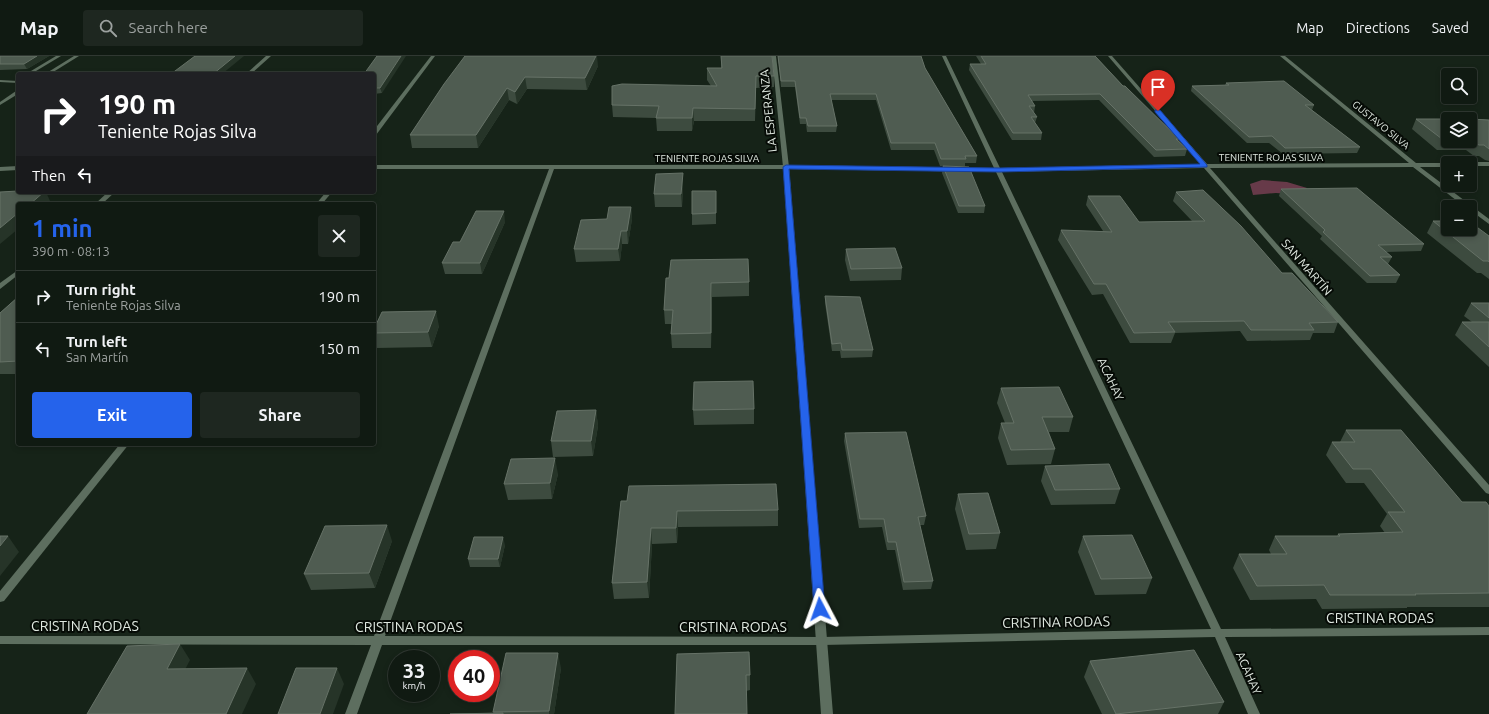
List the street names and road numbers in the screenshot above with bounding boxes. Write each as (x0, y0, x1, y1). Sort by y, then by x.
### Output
street label: LA ESPERANZA (757, 69, 779, 153)
street label: GUSTAVO SILVA (1350, 99, 1412, 152)
street label: TENIENTE ROJAS SILVA (1219, 152, 1324, 163)
street label: TENIENTE ROJAS SILVA (655, 153, 760, 164)
street label: SAN MARTÍN (1279, 237, 1335, 297)
street label: ACAHAY (1096, 356, 1126, 402)
street label: CRISTINA RODAS (1326, 610, 1434, 626)
street label: CRISTINA RODAS (1002, 613, 1110, 631)
street label: CRISTINA RODAS (31, 618, 139, 634)
street label: CRISTINA RODAS (355, 619, 463, 635)
street label: CRISTINA RODAS (679, 619, 787, 635)
street label: ACAHAY (1234, 650, 1264, 696)

